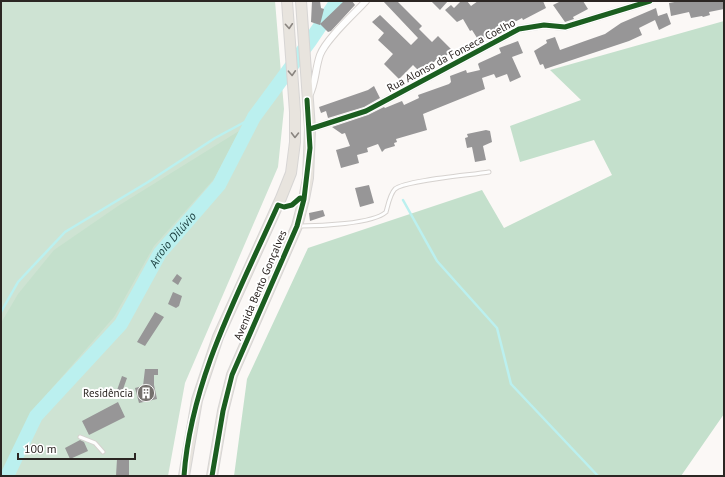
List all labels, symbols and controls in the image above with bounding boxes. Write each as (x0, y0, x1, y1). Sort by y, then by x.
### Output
street label: Rua Alonso da Fonseca Coelho (384, 15, 518, 95)
one-way arrow (285, 23, 294, 29)
one-way arrow (288, 70, 297, 76)
one-way arrow (291, 132, 299, 138)
water label: Arroio Dilúvio (145, 209, 199, 271)
street label: Avenida Bento Gonçalves (230, 228, 290, 342)
building icon: Residência (136, 383, 156, 403)
place label: Residência (83, 386, 133, 400)
scale bar (18, 435, 135, 461)
text: 100 m (24, 441, 57, 456)

